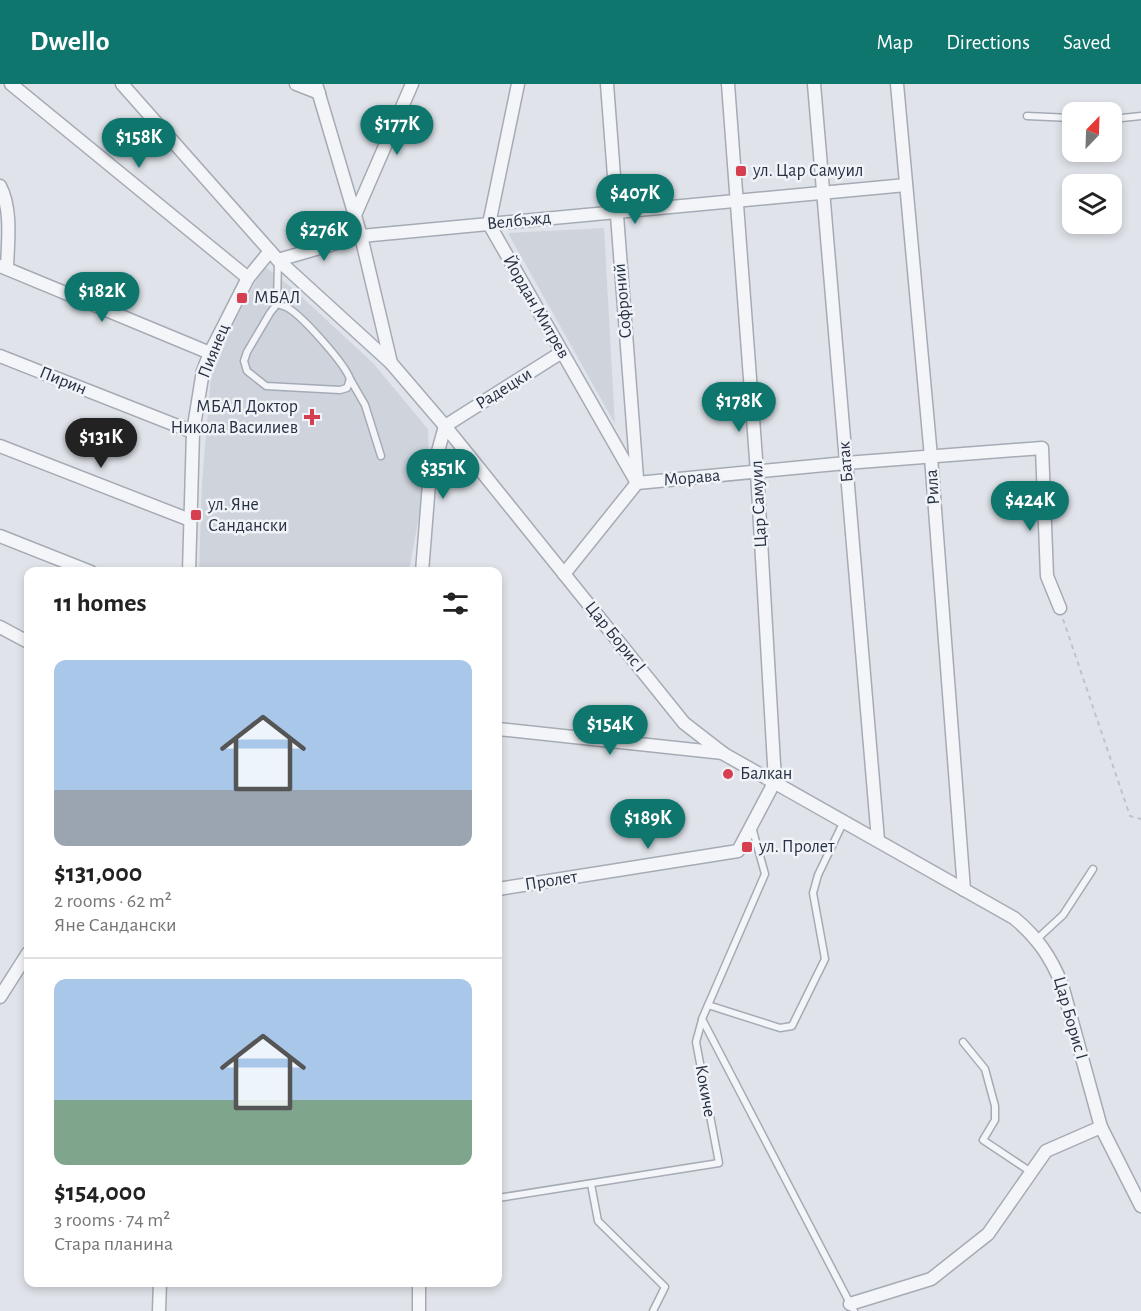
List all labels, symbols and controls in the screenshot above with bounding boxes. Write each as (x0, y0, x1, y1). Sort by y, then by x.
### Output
text: Dwello (30, 28, 109, 56)
text: Map (877, 32, 913, 53)
text: Directions (946, 32, 1030, 53)
text: Saved (1063, 32, 1111, 53)
north arrow (1062, 102, 1122, 162)
map controls (1062, 102, 1122, 234)
pin: $177K (355, 105, 439, 156)
text: $177K (374, 114, 420, 134)
pin: $158K (97, 118, 181, 169)
text: $158K (116, 127, 162, 147)
place label: ул. Цар Самуил (752, 162, 863, 180)
marker: ул. Цар Самуил (734, 164, 748, 178)
pin: $407K (593, 174, 677, 225)
button: layers (1062, 174, 1122, 234)
text: $407K (610, 183, 660, 203)
street label: Велбъжд (486, 208, 552, 233)
pin: $276K (282, 211, 366, 262)
text: $276K (300, 220, 348, 240)
street label: Йордан Митрев (499, 251, 575, 362)
street label: Софроний (611, 263, 635, 339)
pin: $182K (60, 272, 144, 323)
text: $182K (78, 281, 126, 301)
place label: МБАЛ (254, 289, 300, 307)
marker: МБАЛ (235, 291, 249, 305)
street label: Пиянец (195, 321, 233, 381)
street label: Пирин (37, 363, 89, 399)
street label: Радецки (473, 365, 535, 413)
pin: $178K (697, 382, 781, 433)
text: $178K (716, 391, 762, 411)
place label: МБАЛ Доктор Никола Василиев (171, 398, 298, 437)
marker: МБАЛ Доктор Никола Василиев (303, 408, 321, 426)
pin: $131K (59, 418, 143, 469)
text: $131K (79, 427, 123, 447)
street label: Батак (835, 440, 857, 483)
pin: $351K (401, 449, 485, 500)
text: $351K (420, 458, 466, 478)
street label: Цар Самуил (748, 460, 770, 548)
street label: Морава (663, 467, 721, 489)
street label: Рила (923, 469, 943, 505)
pin: $424K (988, 481, 1072, 532)
text: $424K (1005, 490, 1055, 510)
place label: ул. Яне Сандански (207, 496, 287, 535)
marker: ул. Яне Сандански (189, 508, 203, 522)
icon: filters (439, 587, 472, 620)
text: 11 homes (54, 590, 146, 616)
street label: Цар Борис I (581, 598, 649, 676)
icon: home (209, 699, 317, 807)
pin: $154K (568, 705, 652, 756)
text: $154K (587, 714, 633, 734)
place label: Балкан (740, 765, 792, 783)
marker: Балкан (721, 767, 735, 781)
pin: $189K (606, 799, 690, 850)
text: $189K (624, 808, 672, 828)
place label: ул. Пролет (758, 838, 835, 856)
marker: ул. Пролет (740, 840, 754, 854)
text: $131,000 (54, 860, 142, 886)
street label: Пролет (524, 868, 579, 894)
text: 2 rooms · 62 m² (54, 891, 172, 911)
text: Яне Сандански (54, 915, 177, 935)
street label: Цар Борис I (1050, 974, 1090, 1062)
icon: home (209, 1018, 317, 1126)
street label: Кокиче (692, 1063, 718, 1119)
text: $154,000 (54, 1179, 146, 1205)
text: 3 rooms · 74 m² (54, 1210, 170, 1230)
text: Стара планина (54, 1234, 173, 1254)

